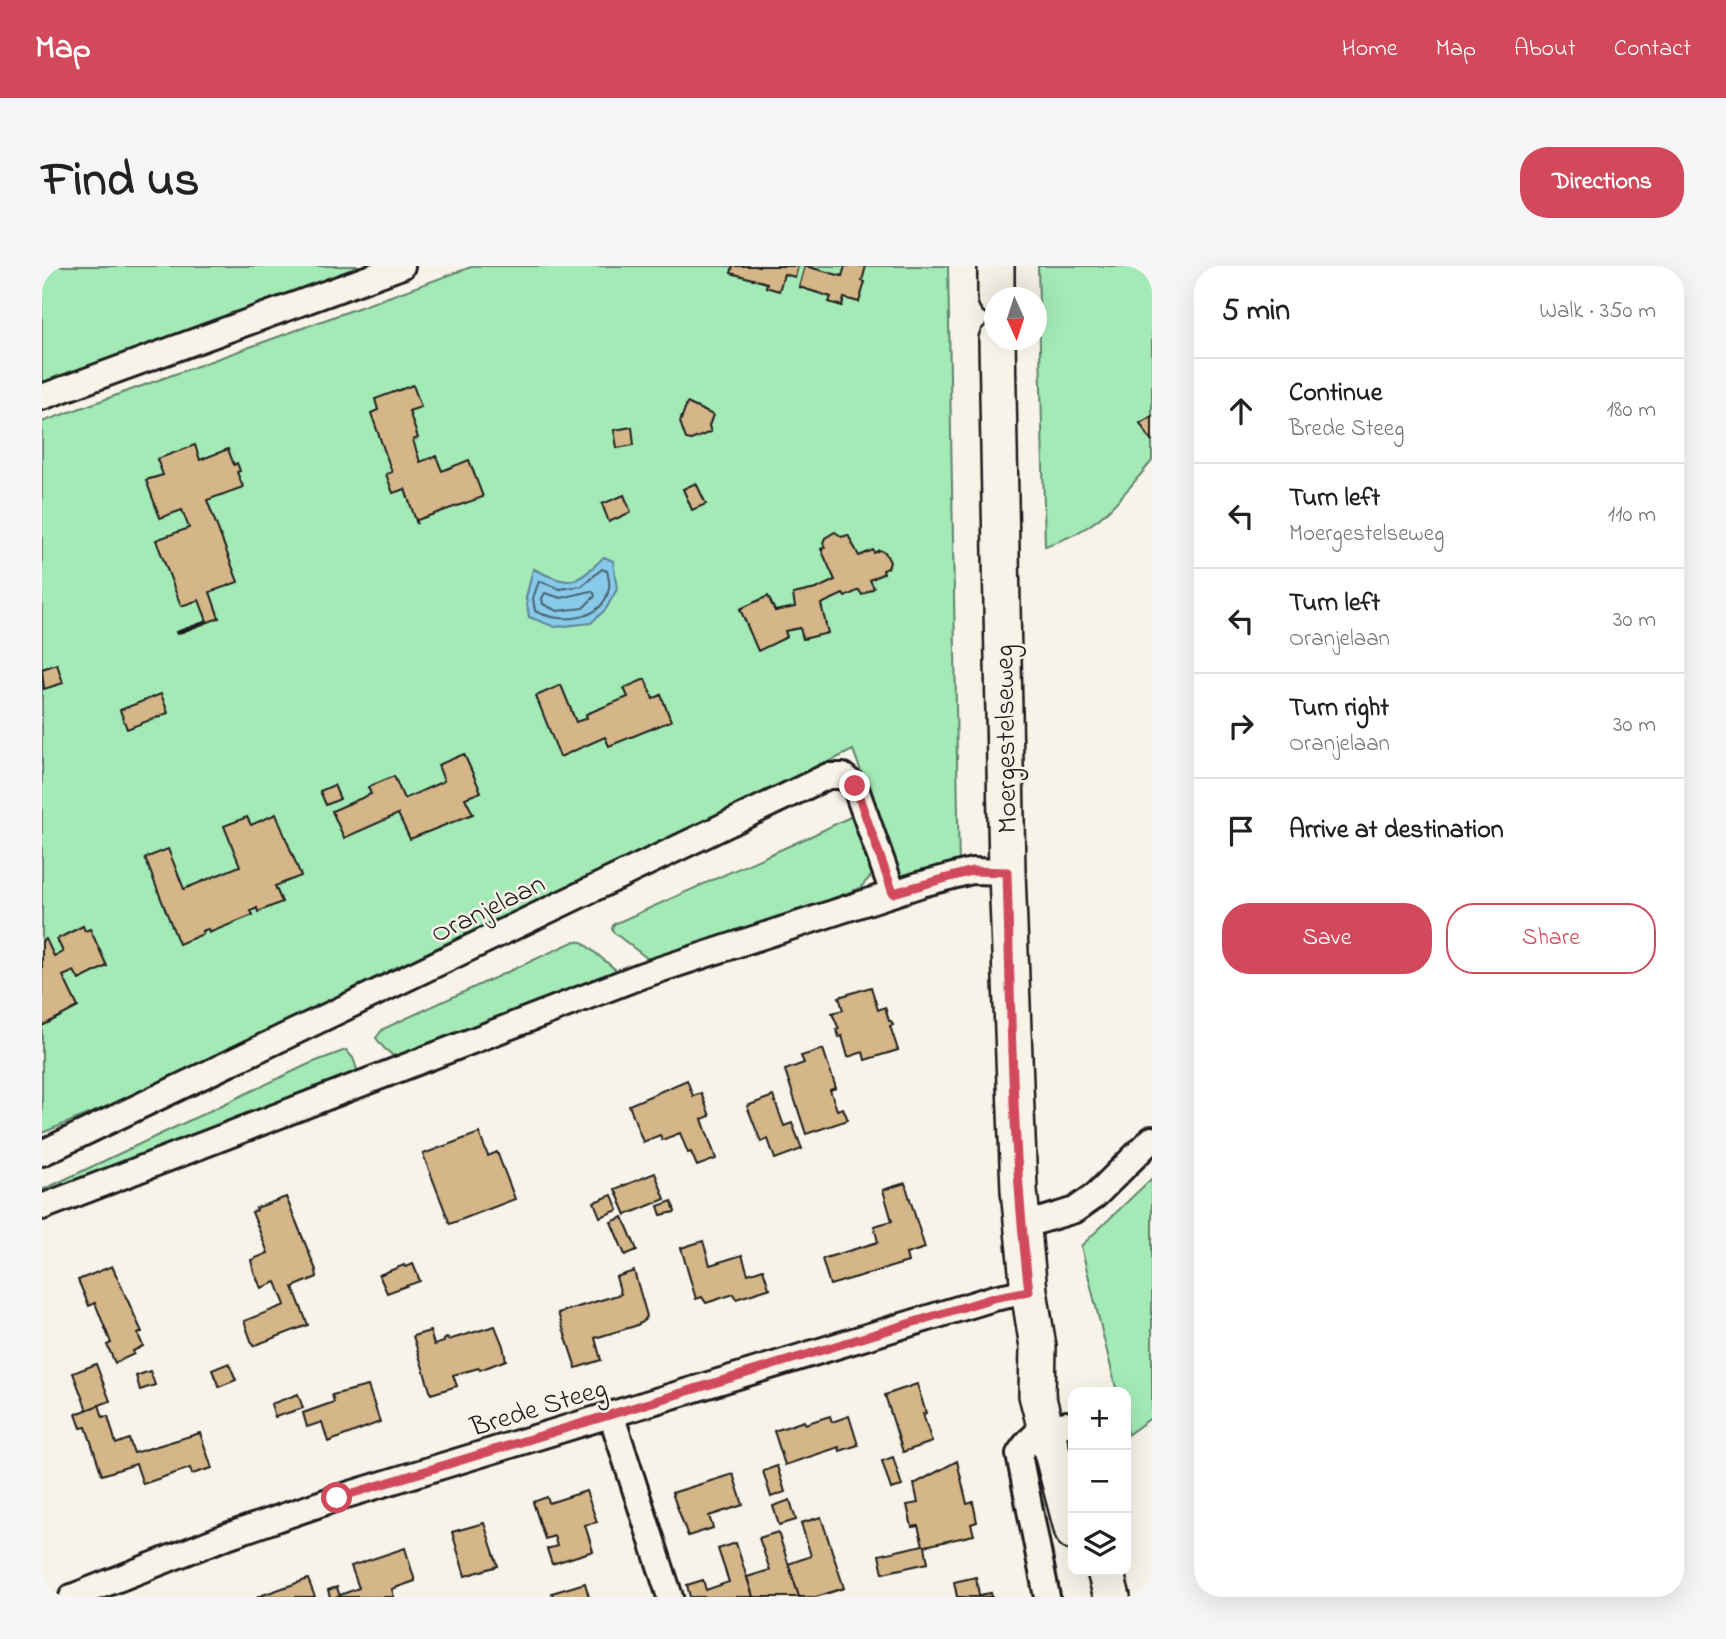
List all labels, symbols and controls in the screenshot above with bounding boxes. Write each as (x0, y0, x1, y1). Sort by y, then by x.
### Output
text: Map (35, 25, 91, 73)
text: Home (1342, 32, 1398, 67)
text: Map (1436, 32, 1476, 67)
text: About (1514, 32, 1576, 67)
text: Contact (1614, 32, 1691, 67)
text: Find us (42, 146, 199, 218)
button: Directions (1520, 147, 1684, 218)
north arrow (984, 287, 1047, 350)
text: 5 min (1222, 290, 1290, 334)
text: Walk · 350 m (1539, 295, 1656, 328)
text: Continue (1289, 375, 1382, 413)
icon: ahead (1222, 392, 1260, 430)
text: 180 m (1607, 394, 1656, 427)
text: Brede Steeg (1289, 413, 1404, 446)
text: Turn left (1289, 480, 1380, 518)
icon: left (1222, 497, 1260, 535)
text: 110 m (1608, 499, 1656, 532)
text: Moergestelseweg (1289, 518, 1444, 551)
text: Turn left (1289, 585, 1380, 623)
icon: left (1222, 602, 1260, 640)
text: 30 m (1613, 604, 1656, 637)
text: Oranjelaan (1289, 623, 1390, 656)
street label: Moergestelseweg (985, 644, 1030, 834)
text: Turn right (1289, 690, 1389, 728)
icon: right (1222, 707, 1260, 745)
text: 30 m (1613, 709, 1656, 742)
text: Oranjelaan (1289, 728, 1390, 761)
route end (839, 770, 870, 801)
icon: arrive (1222, 812, 1260, 850)
text: Arrive at destination (1289, 812, 1504, 850)
street label: Oranjelaan (424, 865, 553, 956)
button: Save (1222, 903, 1432, 974)
button: Share (1446, 903, 1656, 974)
street label: Brede Steeg (465, 1369, 612, 1450)
map controls (1068, 1387, 1131, 1576)
button: + (1068, 1387, 1131, 1450)
button: − (1068, 1450, 1131, 1513)
route start (321, 1482, 352, 1513)
button: layers (1068, 1513, 1131, 1576)

